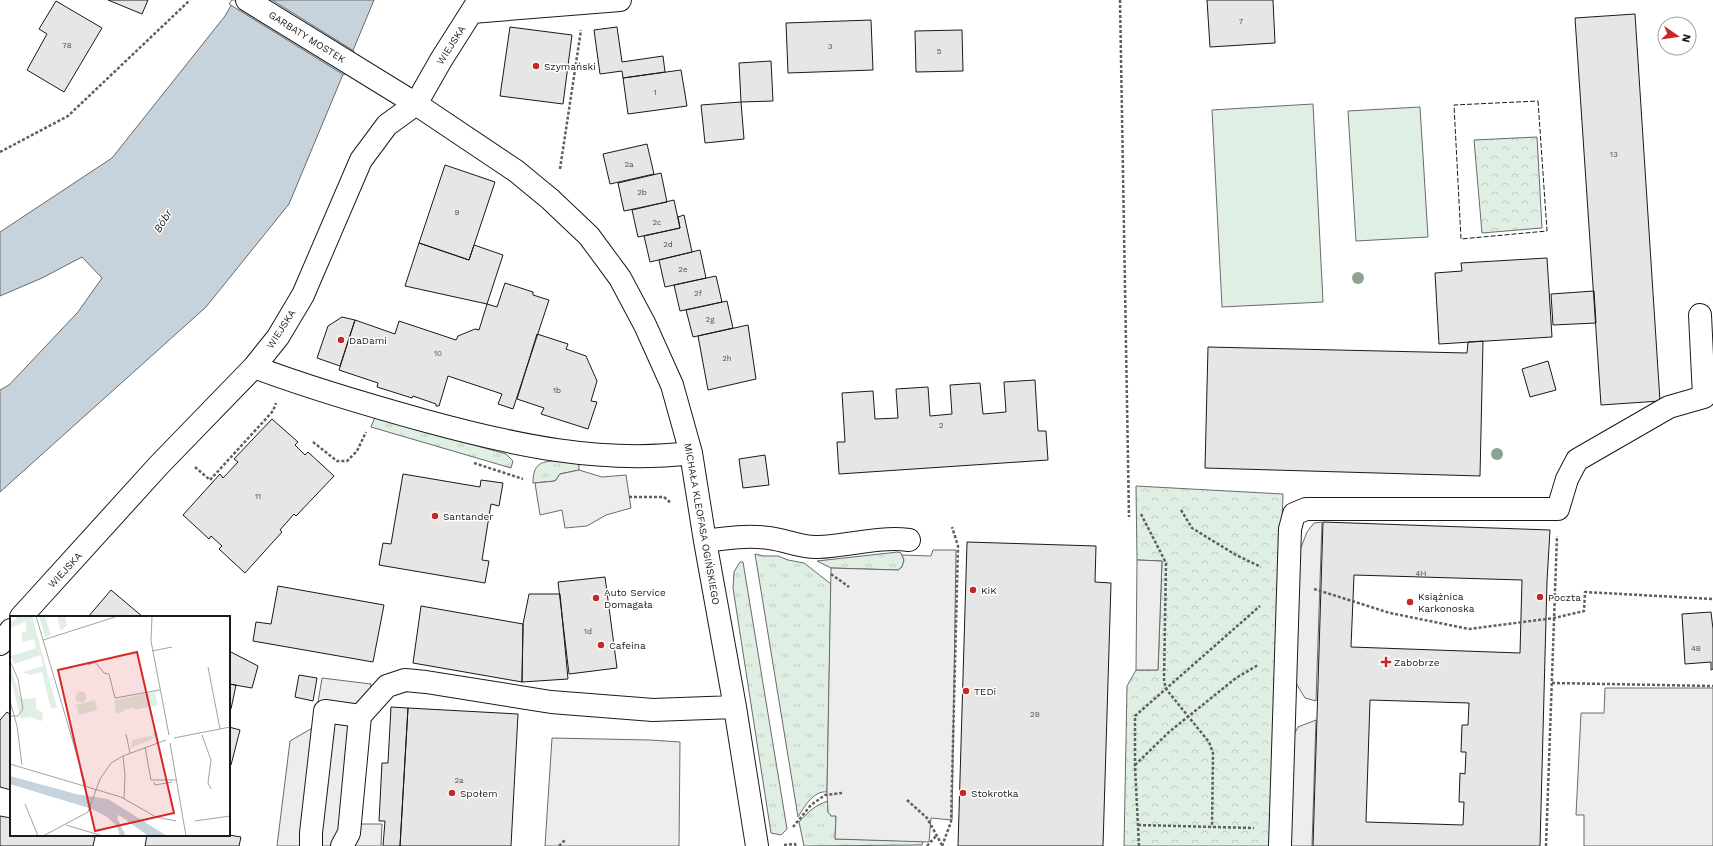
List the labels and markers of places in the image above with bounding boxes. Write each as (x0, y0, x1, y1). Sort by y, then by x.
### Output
marker: Szymański (531, 61, 541, 71)
place label: Szymański (544, 61, 596, 72)
marker: DaDami (336, 335, 346, 345)
place label: DaDami (349, 335, 387, 346)
marker: Santander (430, 511, 440, 521)
place label: Santander (443, 511, 493, 522)
marker: KiK (968, 585, 978, 595)
place label: KiK (981, 585, 997, 596)
place label: Auto Service Domagała (604, 587, 666, 610)
place label: Książnica Karkonoska (1418, 591, 1475, 614)
marker: Poczta (1535, 592, 1545, 602)
place label: Poczta (1548, 592, 1581, 603)
marker: Auto Service Domagała (591, 593, 601, 603)
marker: Książnica Karkonoska (1405, 597, 1415, 607)
marker: Cafeina (596, 640, 606, 650)
place label: Cafeina (609, 640, 646, 651)
marker: Zabobrze (1381, 657, 1391, 667)
place label: Zabobrze (1394, 657, 1440, 668)
marker: TEDi (961, 686, 971, 696)
place label: TEDi (974, 686, 996, 697)
marker: Społem (447, 788, 457, 798)
place label: Społem (460, 788, 498, 799)
marker: Stokrotka (958, 788, 968, 798)
place label: Stokrotka (971, 788, 1019, 799)

